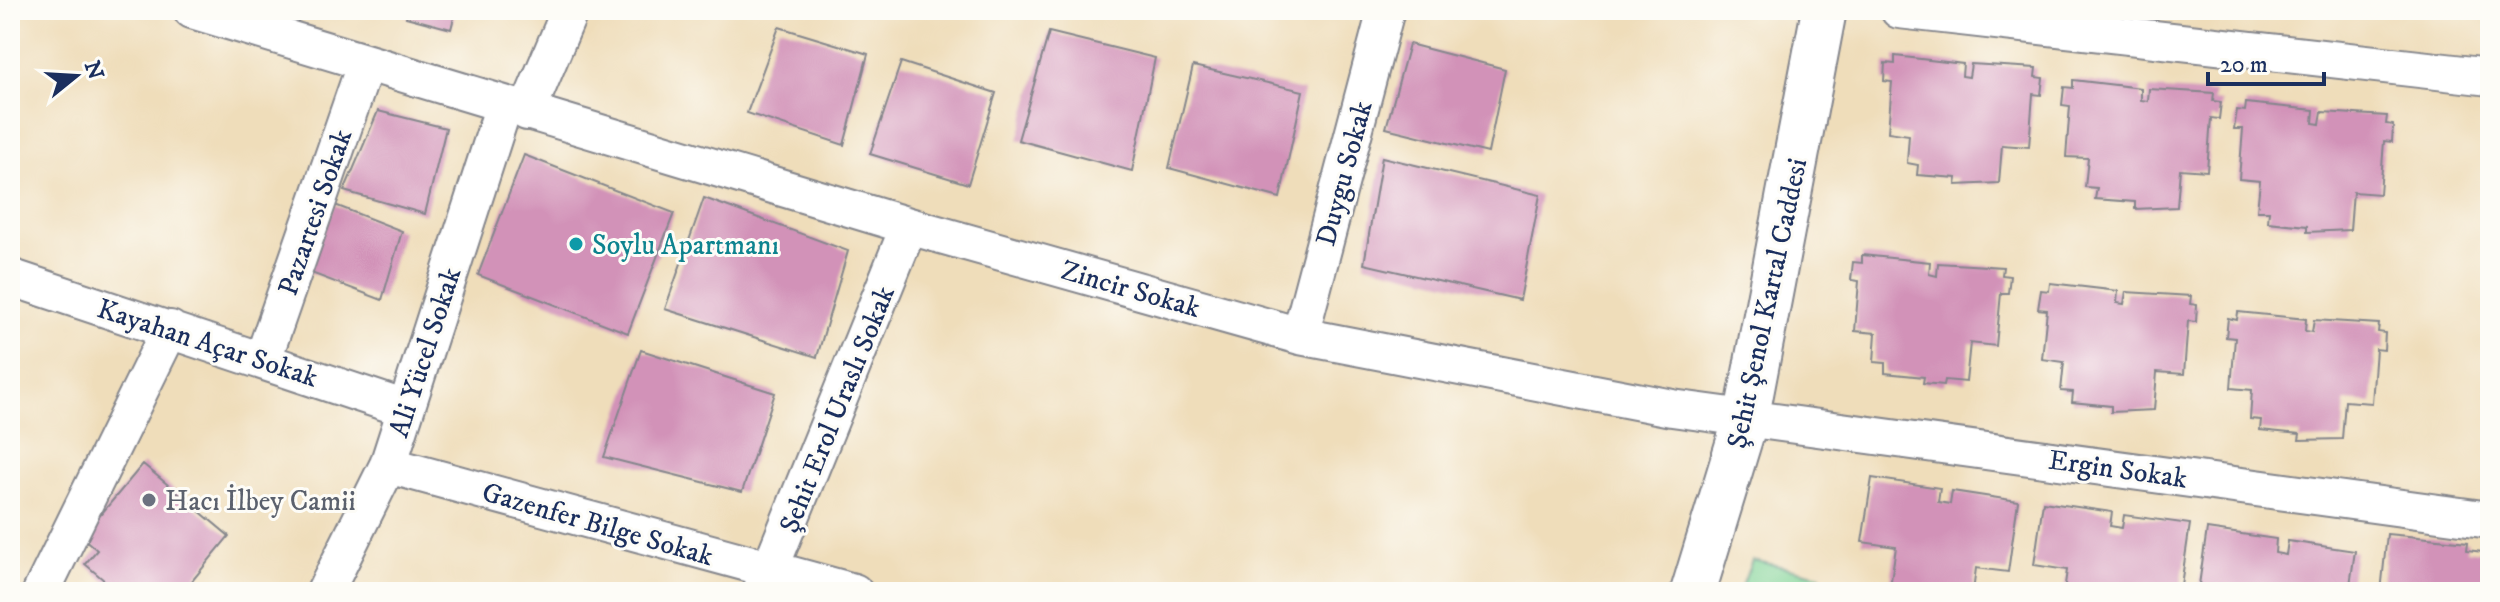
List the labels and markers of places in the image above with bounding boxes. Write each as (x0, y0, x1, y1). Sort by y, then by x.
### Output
place label: Soylu Apartmanı (592, 228, 779, 263)
marker: Soylu Apartmanı (567, 235, 585, 253)
place label: Hacı İlbey Camii (165, 484, 356, 519)
marker: Hacı İlbey Camii (140, 491, 158, 509)

